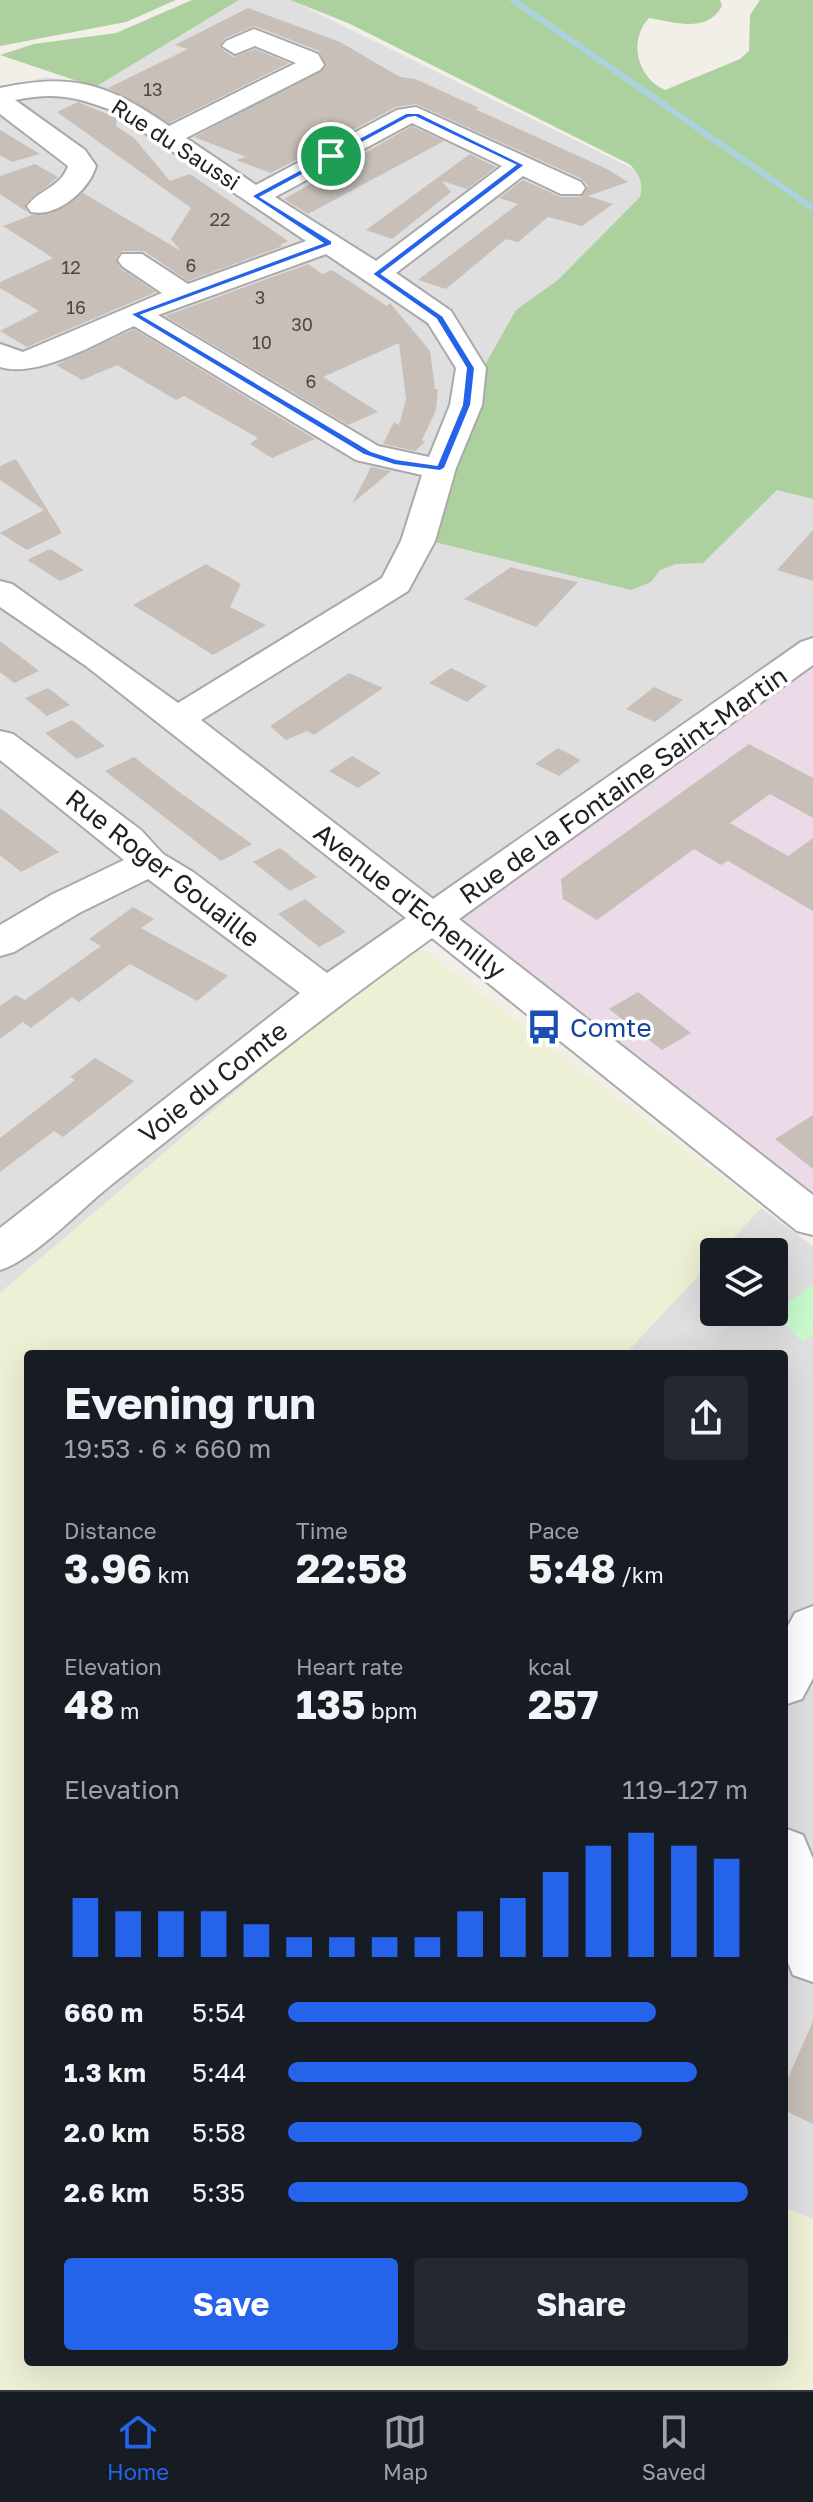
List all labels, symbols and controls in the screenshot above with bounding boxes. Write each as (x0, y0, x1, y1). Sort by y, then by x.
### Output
house number: 13 (143, 78, 163, 100)
street label: Rue du Saussi (107, 93, 245, 195)
pin (297, 122, 365, 190)
icon: arrive (309, 134, 353, 178)
house number: 22 (210, 208, 230, 230)
house number: 6 (186, 254, 196, 276)
house number: 12 (61, 256, 81, 278)
house number: 3 (255, 286, 265, 308)
house number: 16 (66, 296, 86, 318)
house number: 30 (291, 313, 313, 335)
house number: 10 (252, 331, 272, 353)
house number: 6 (306, 370, 316, 392)
street label: Rue de la Fontaine Saint-Martin (453, 660, 793, 910)
street label: Rue Roger Gouaille (60, 783, 266, 953)
street label: Avenue d'Echenilly (308, 817, 512, 986)
bus stop icon: Comte (525, 1008, 563, 1046)
place label: Comte (570, 1012, 652, 1043)
street label: Voie du Comte (133, 1014, 293, 1150)
map controls (700, 1238, 788, 1326)
button: layers (700, 1238, 788, 1326)
text: Evening run (64, 1376, 316, 1429)
button: share (664, 1376, 748, 1460)
text: 19:53 · 6 × 660 m (64, 1433, 271, 1464)
text: Distance (64, 1517, 156, 1544)
text: Time (296, 1517, 348, 1544)
text: Pace (528, 1517, 579, 1544)
text: 3.96 (64, 1544, 152, 1592)
text: 22:58 (296, 1544, 408, 1592)
text: 5:48 (528, 1544, 616, 1592)
text: km (152, 1561, 189, 1588)
text: /km (616, 1561, 664, 1588)
text: Elevation (64, 1653, 162, 1680)
text: Heart rate (296, 1653, 403, 1680)
text: kcal (528, 1653, 571, 1680)
text: 48 (64, 1680, 115, 1728)
text: 135 (296, 1680, 365, 1728)
text: 257 (528, 1680, 599, 1728)
text: m (115, 1697, 140, 1724)
text: bpm (365, 1697, 417, 1724)
text: Elevation (64, 1774, 180, 1805)
text: 119–127 m (622, 1774, 748, 1805)
text: 660 m (64, 1997, 143, 2028)
text: 5:54 (192, 1997, 246, 2028)
text: 1.3 km (64, 2057, 146, 2088)
text: 5:44 (192, 2057, 247, 2088)
text: 2.0 km (64, 2117, 149, 2148)
text: 5:58 (192, 2117, 246, 2148)
text: 2.6 km (64, 2177, 149, 2208)
text: 5:35 (192, 2177, 245, 2208)
button: Save (64, 2258, 398, 2350)
button: Share (414, 2258, 748, 2350)
tab: Home (107, 2410, 169, 2485)
tab: Map (383, 2410, 428, 2485)
tab: Saved (642, 2410, 706, 2485)

